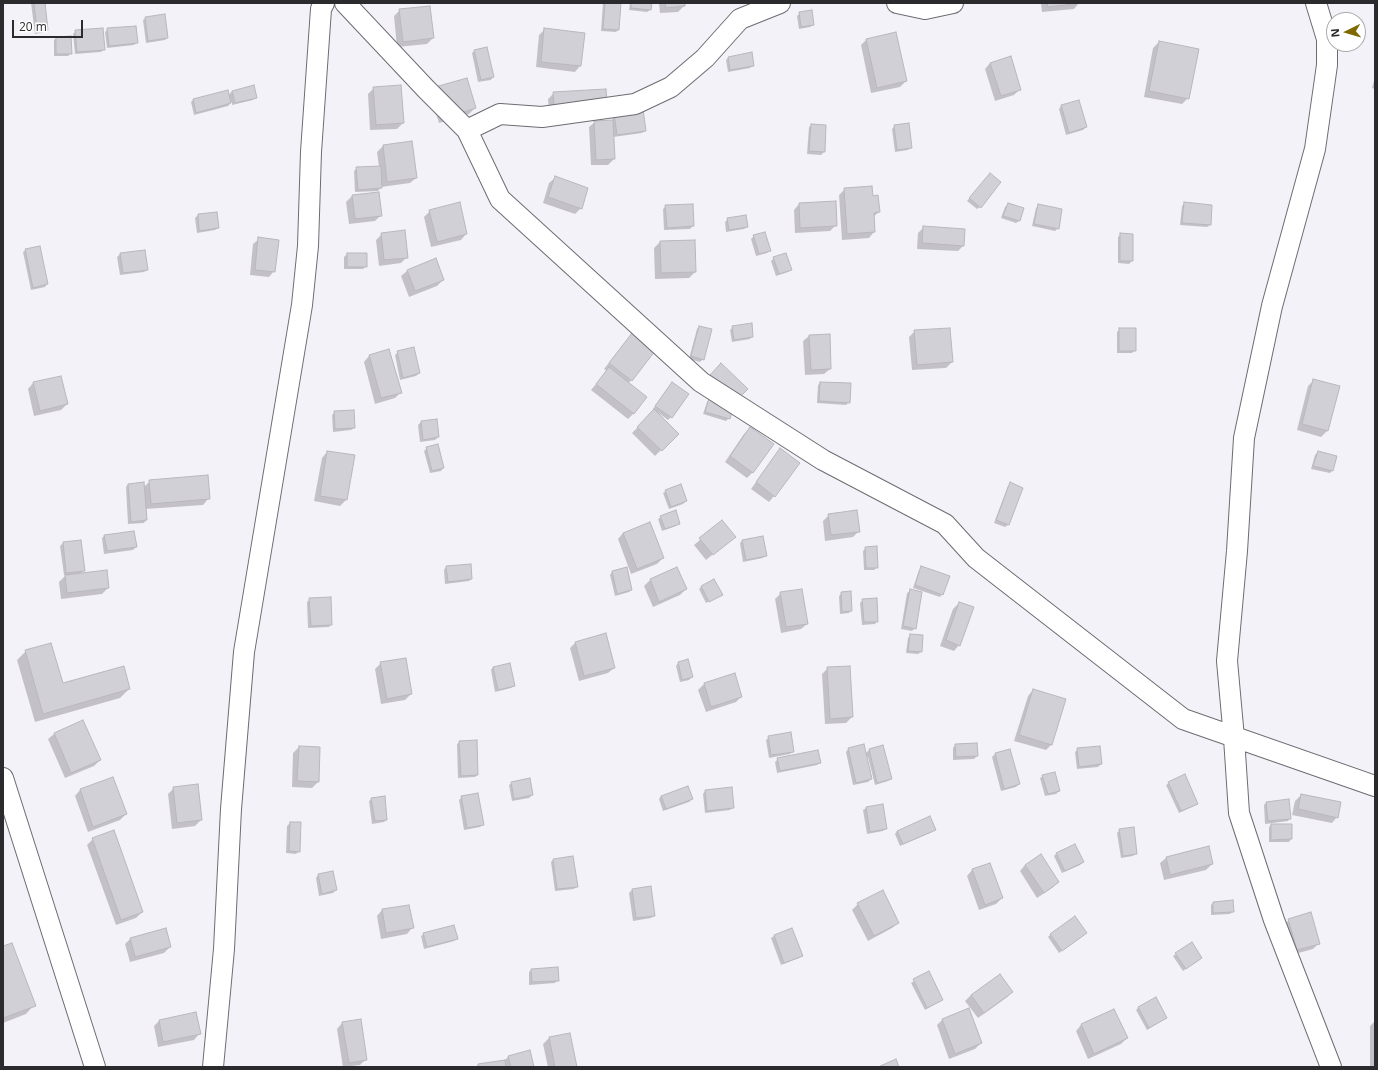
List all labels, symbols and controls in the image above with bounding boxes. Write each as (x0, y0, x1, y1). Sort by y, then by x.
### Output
scale bar (14, 12, 85, 38)
north arrow (1326, 12, 1366, 52)
text: 20 m (19, 18, 47, 35)
text: N (1327, 28, 1342, 38)

